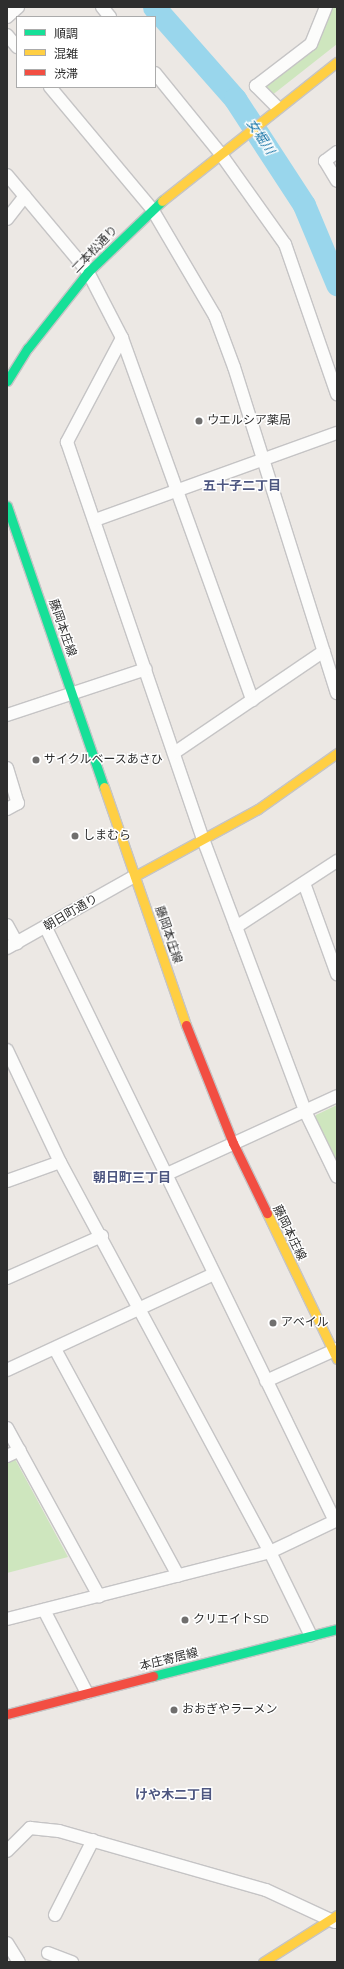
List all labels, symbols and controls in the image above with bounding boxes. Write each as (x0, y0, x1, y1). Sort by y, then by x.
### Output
legend (16, 16, 156, 88)
text: 順調 (54, 27, 78, 41)
text: 混雑 (54, 47, 78, 61)
text: 渋滞 (54, 67, 78, 81)
water label: 女堀川 (243, 116, 277, 158)
street label: 二本松通り (69, 223, 121, 277)
place label: ウエルシア薬局 (207, 414, 291, 428)
marker: ウエルシア薬局 (194, 416, 204, 426)
district label: 五十子二丁目 (203, 478, 281, 494)
street label: 藤岡本庄線 (45, 597, 79, 659)
place label: サイクルベースあさひ (44, 753, 164, 767)
marker: サイクルベースあさひ (31, 755, 41, 765)
place label: しまむら (83, 829, 131, 843)
marker: しまむら (70, 831, 80, 841)
street label: 朝日町通り (41, 892, 101, 934)
street label: 藤岡本庄線 (151, 904, 185, 966)
district label: 朝日町三丁目 (93, 1170, 171, 1186)
street label: 藤岡本庄線 (269, 1203, 309, 1263)
place label: アベイル (281, 1316, 329, 1330)
marker: アベイル (268, 1318, 278, 1328)
place label: クリエイトSD (193, 1613, 269, 1627)
marker: クリエイトSD (180, 1615, 190, 1625)
street label: 本庄寄居線 (138, 1646, 200, 1674)
place label: おおぎやラーメン (182, 1703, 278, 1717)
marker: おおぎやラーメン (169, 1705, 179, 1715)
district label: けや木二丁目 (135, 1787, 213, 1803)

